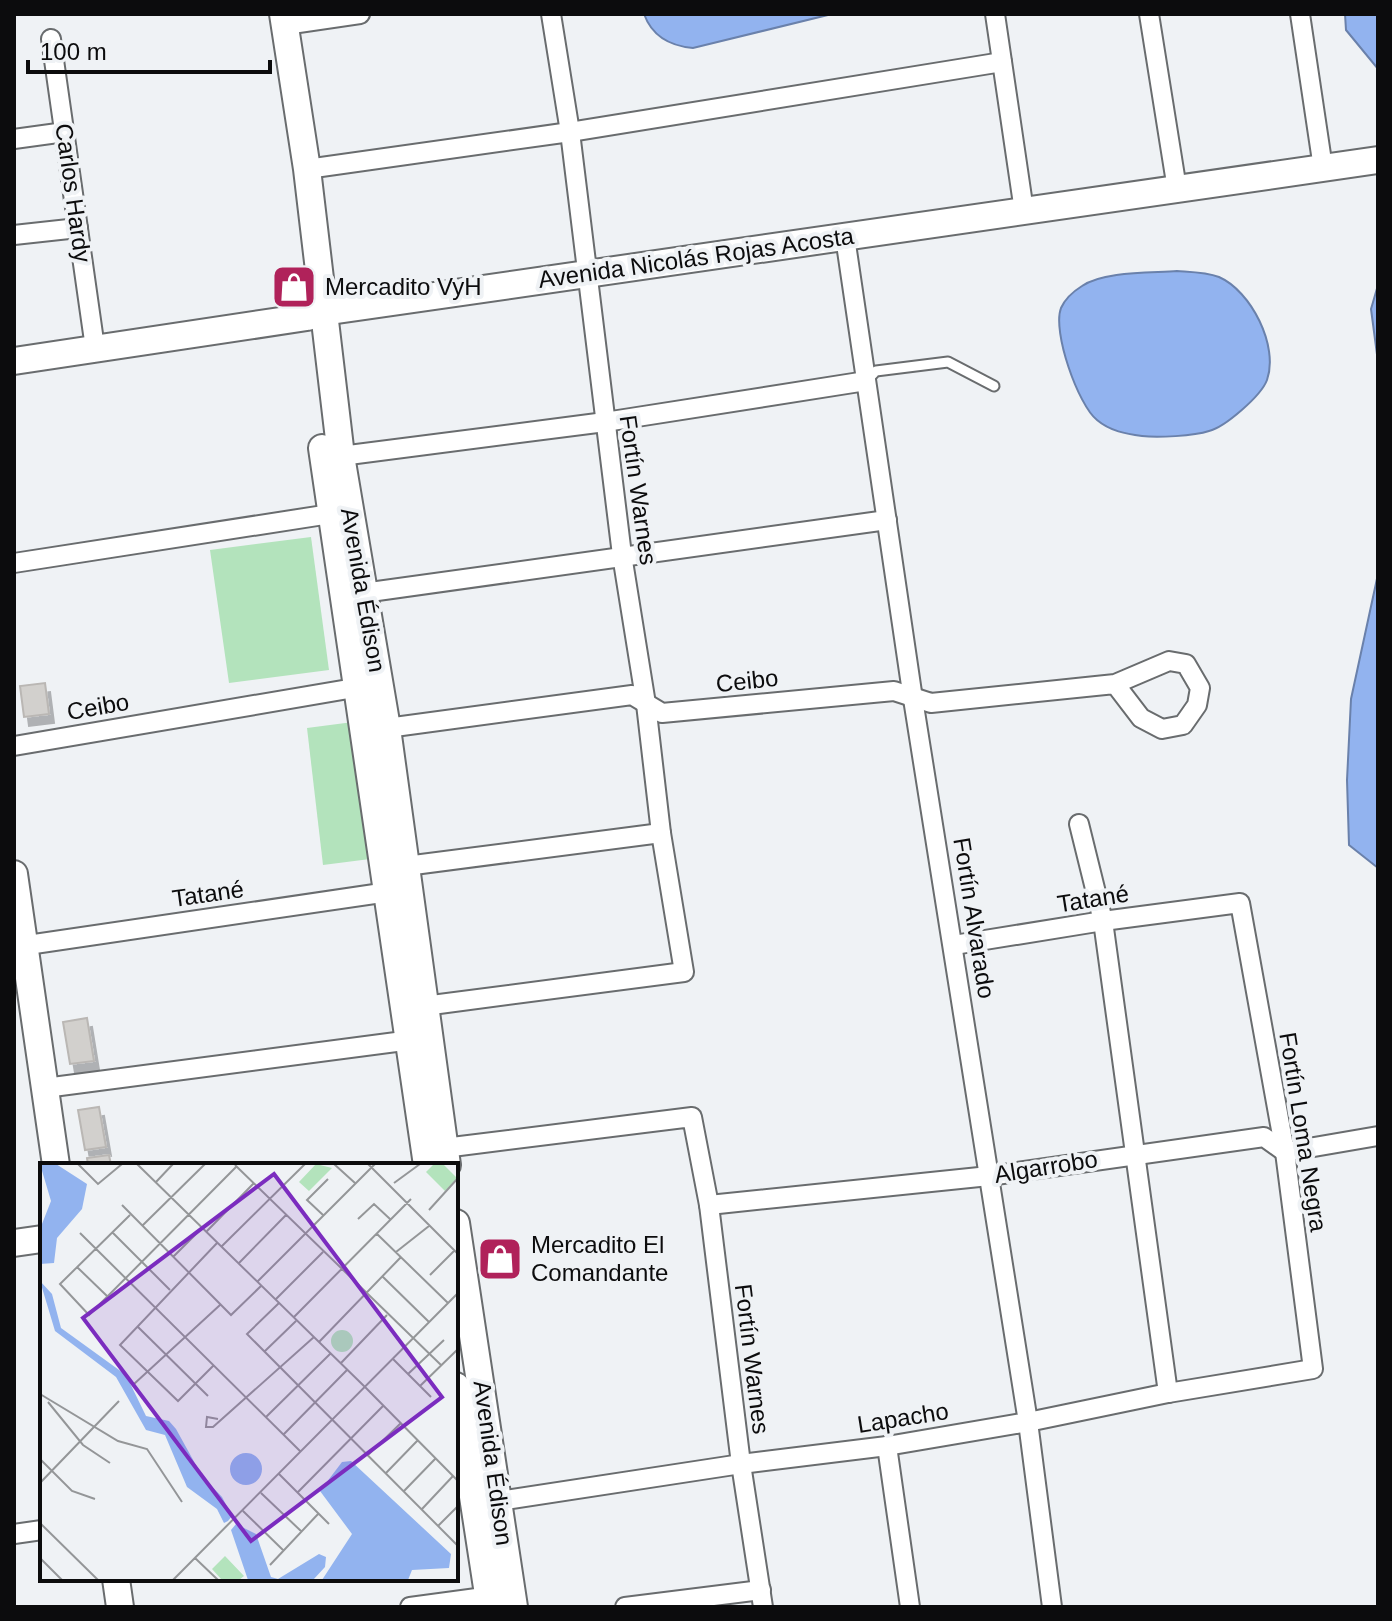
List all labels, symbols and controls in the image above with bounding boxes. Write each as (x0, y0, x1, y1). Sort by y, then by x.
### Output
scale bar (28, 24, 270, 74)
text: 100 m (40, 38, 107, 65)
street label: Carlos Hardy (50, 122, 97, 264)
street label: Avenida Nicolás Rojas Acosta (536, 222, 856, 293)
shop icon: Mercadito VyH (270, 263, 318, 311)
place label: Mercadito VyH (325, 273, 482, 300)
street label: Fortín Warnes (615, 413, 662, 567)
street label: Avenida Édison (336, 506, 391, 674)
street label: Ceibo (714, 664, 780, 697)
street label: Ceibo (65, 688, 131, 725)
street label: Fortín Alvarado (948, 835, 1001, 1000)
street label: Tatané (170, 875, 245, 912)
street label: Tatané (1055, 880, 1131, 917)
street label: Fortín Loma Negra (1274, 1030, 1333, 1234)
street label: Algarrobo (992, 1145, 1099, 1188)
inset map (40, 1163, 458, 1581)
place label: Mercadito El Comandante (531, 1231, 668, 1286)
shop icon: Mercadito El Comandante (476, 1235, 524, 1283)
street label: Fortín Warnes (730, 1282, 775, 1436)
street label: Avenida Édison (469, 1379, 518, 1547)
street label: Lapacho (855, 1397, 951, 1438)

